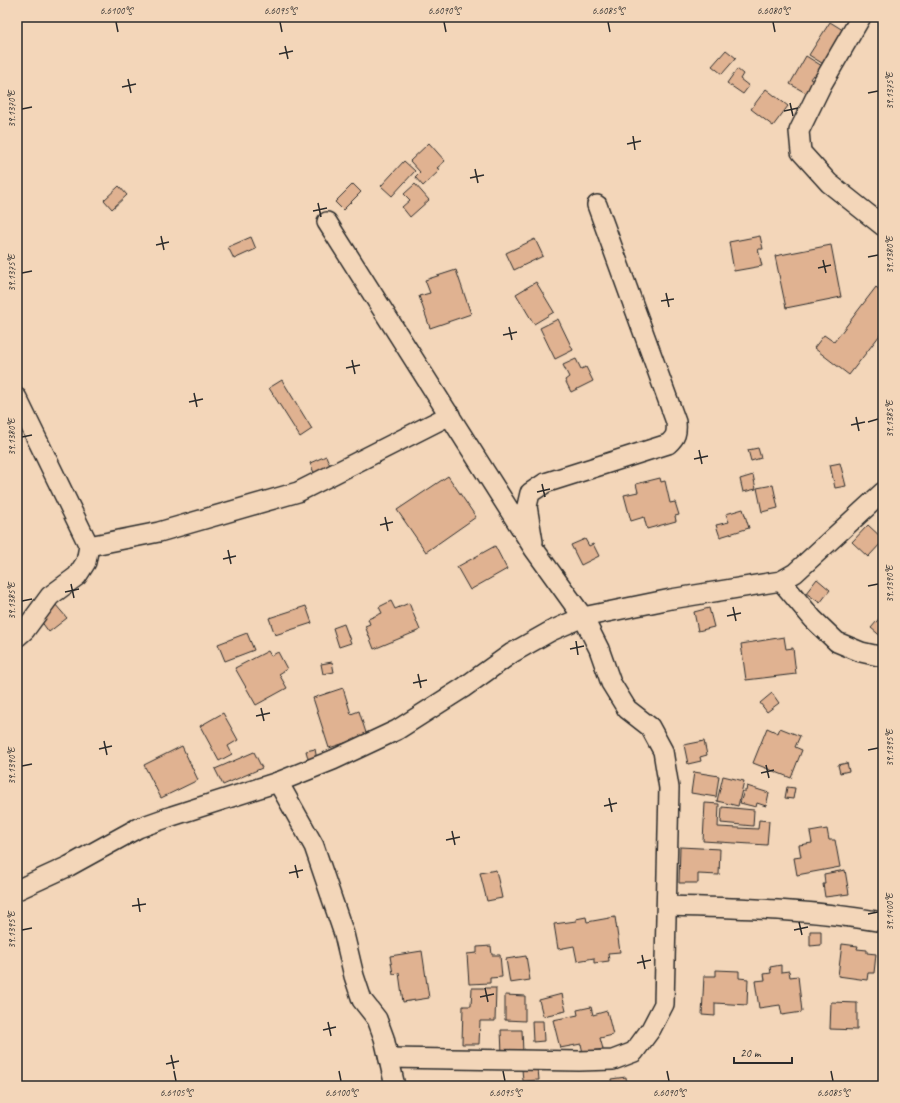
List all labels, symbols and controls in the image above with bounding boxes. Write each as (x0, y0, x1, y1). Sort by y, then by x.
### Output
text: 6.6100°S (100, 4, 134, 17)
text: 6.6095°S (264, 4, 298, 17)
text: 6.6090°S (428, 4, 462, 17)
text: 6.6085°S (592, 4, 626, 17)
text: 6.6080°S (757, 4, 791, 17)
text: 39.1375°E (883, 71, 896, 110)
text: 39.1370°E (5, 89, 18, 128)
text: 39.1380°E (883, 235, 896, 274)
text: 39.1375°E (5, 253, 18, 292)
text: 39.1385°E (883, 399, 896, 438)
text: 39.1380°E (5, 417, 18, 456)
text: 39.1390°E (883, 564, 896, 603)
text: 39.1385°E (5, 581, 18, 620)
text: 39.1395°E (883, 728, 896, 767)
text: 39.1390°E (5, 746, 18, 785)
text: 39.1400°E (883, 892, 896, 931)
text: 39.1395°E (5, 910, 18, 949)
scale bar (734, 1039, 792, 1065)
text: 20 m (740, 1045, 762, 1061)
text: 6.6105°S (160, 1086, 194, 1099)
text: 6.6100°S (325, 1086, 359, 1099)
text: 6.6095°S (489, 1086, 523, 1099)
text: 6.6090°S (653, 1086, 687, 1099)
text: 6.6085°S (817, 1086, 851, 1099)

